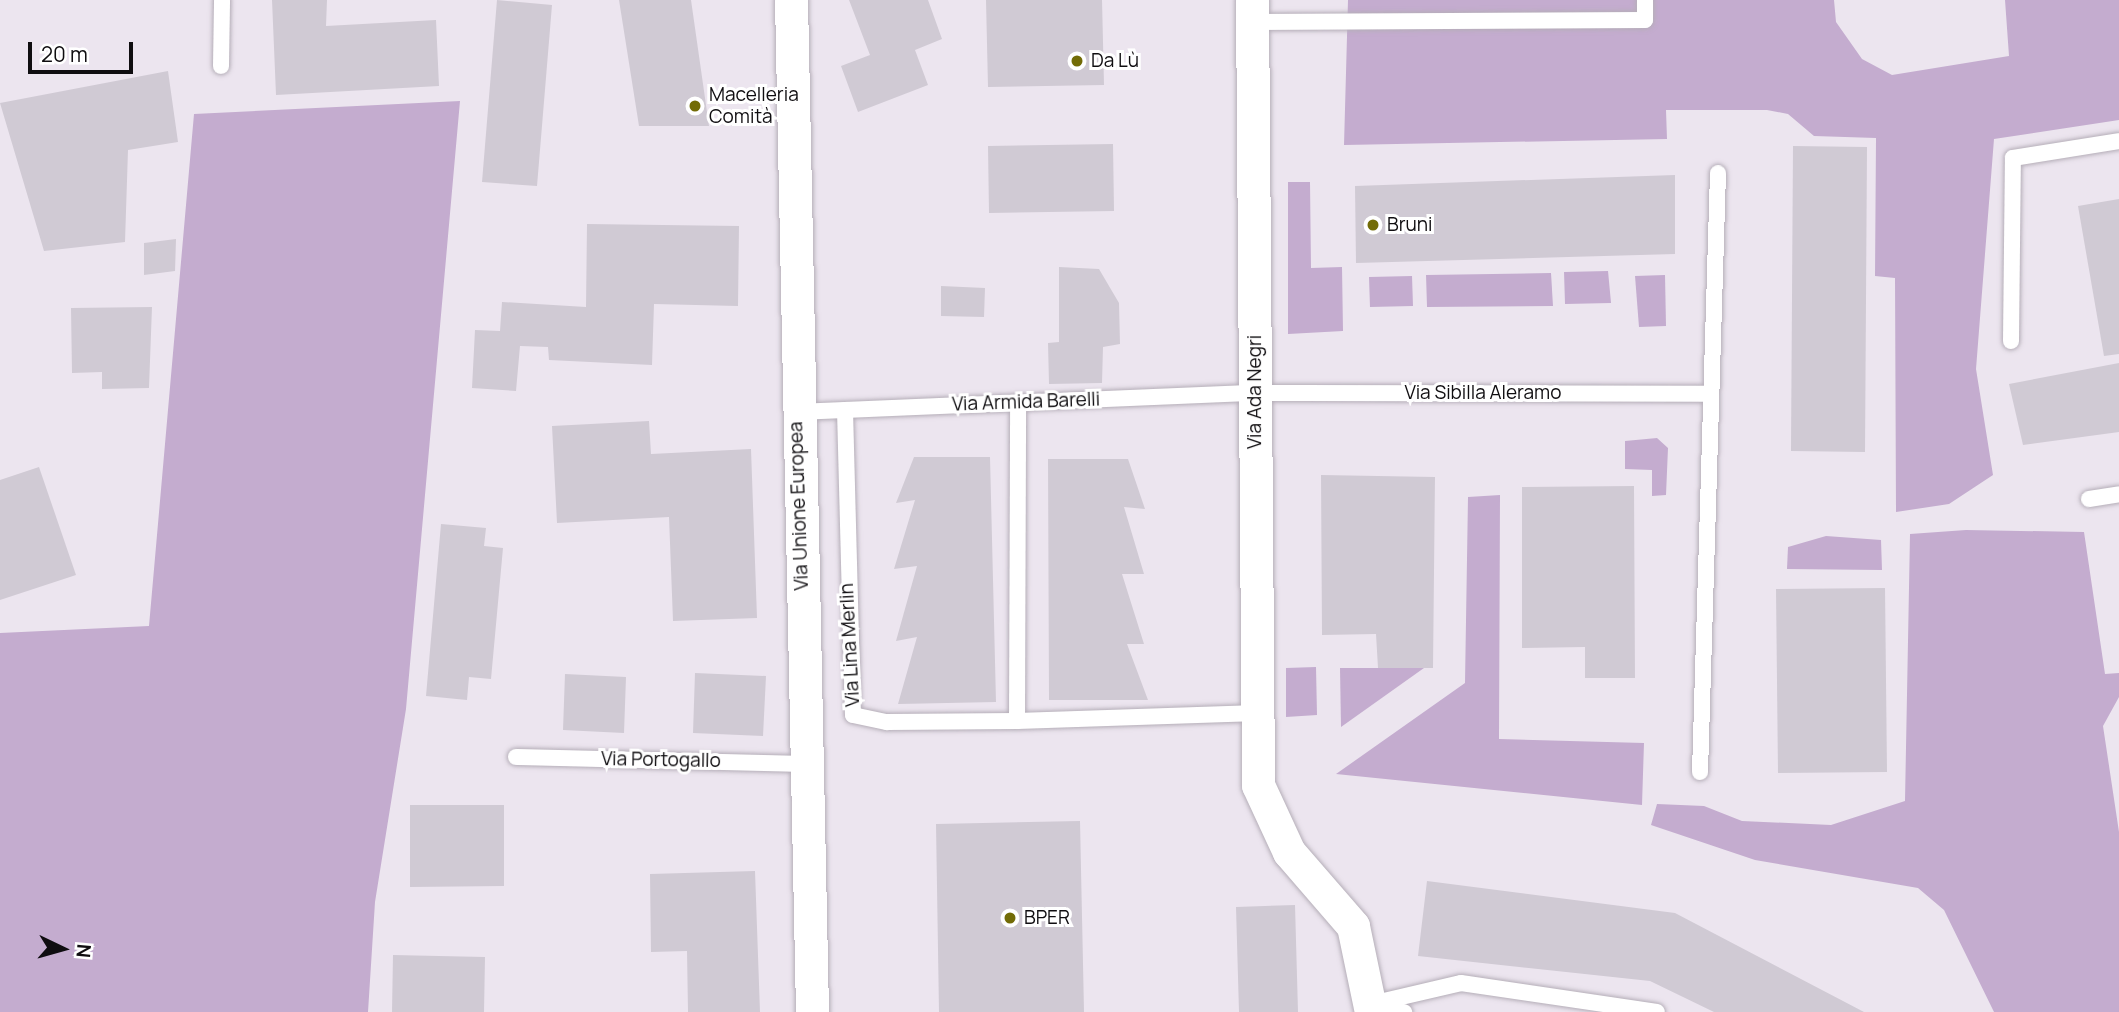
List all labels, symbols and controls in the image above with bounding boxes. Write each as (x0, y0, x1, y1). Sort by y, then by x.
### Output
scale bar (32, 28, 136, 72)
text: 20 m (41, 40, 88, 68)
place label: Da Lù (1091, 50, 1139, 72)
marker: Da Lù (1069, 53, 1085, 69)
place label: Macelleria Comità (709, 84, 799, 128)
marker: Macelleria Comità (687, 98, 703, 114)
place label: Bruni (1387, 214, 1433, 236)
marker: Bruni (1365, 217, 1381, 233)
street label: Via Ada Negri (1244, 335, 1266, 449)
street label: Via Sibilla Aleramo (1405, 382, 1561, 404)
street label: Via Armida Barelli (952, 388, 1100, 416)
street label: Via Unione Europea (785, 421, 813, 591)
street label: Via Lina Merlin (835, 583, 865, 707)
street label: Via Portogallo (601, 748, 721, 772)
place label: BPER (1024, 907, 1070, 929)
marker: BPER (1002, 910, 1018, 926)
north arrow (28, 914, 98, 984)
text: N (70, 943, 97, 959)

